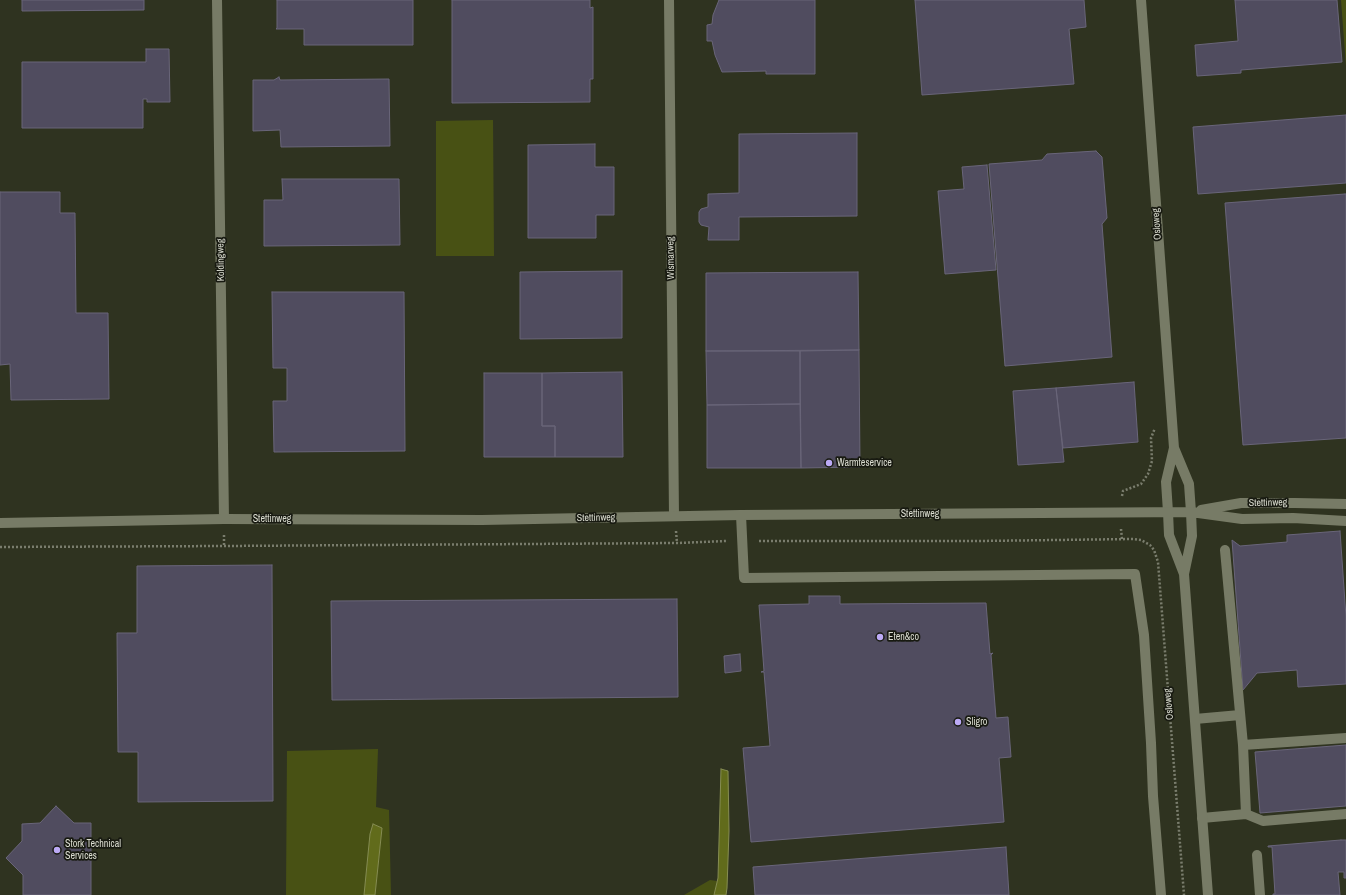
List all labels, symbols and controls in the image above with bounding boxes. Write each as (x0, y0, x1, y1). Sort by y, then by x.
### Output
street label: Osloweg (1150, 208, 1164, 240)
street label: Wismarweg (665, 236, 677, 280)
street label: Koldingweg (215, 238, 227, 282)
place label: Warmteservice (837, 457, 892, 469)
marker: Warmteservice (824, 458, 834, 468)
street label: Stettinweg (1249, 497, 1287, 509)
street label: Stettinweg (901, 508, 939, 520)
street label: Stettinweg (577, 512, 615, 524)
street label: Stettinweg (253, 513, 291, 525)
place label: Eten&co (888, 631, 919, 643)
marker: Eten&co (875, 632, 885, 642)
street label: Osloweg (1162, 688, 1176, 720)
place label: Sligro (966, 716, 987, 728)
marker: Sligro (953, 717, 963, 727)
place label: Stork Technical Services (65, 838, 121, 862)
marker: Stork Technical Services (52, 845, 62, 855)

